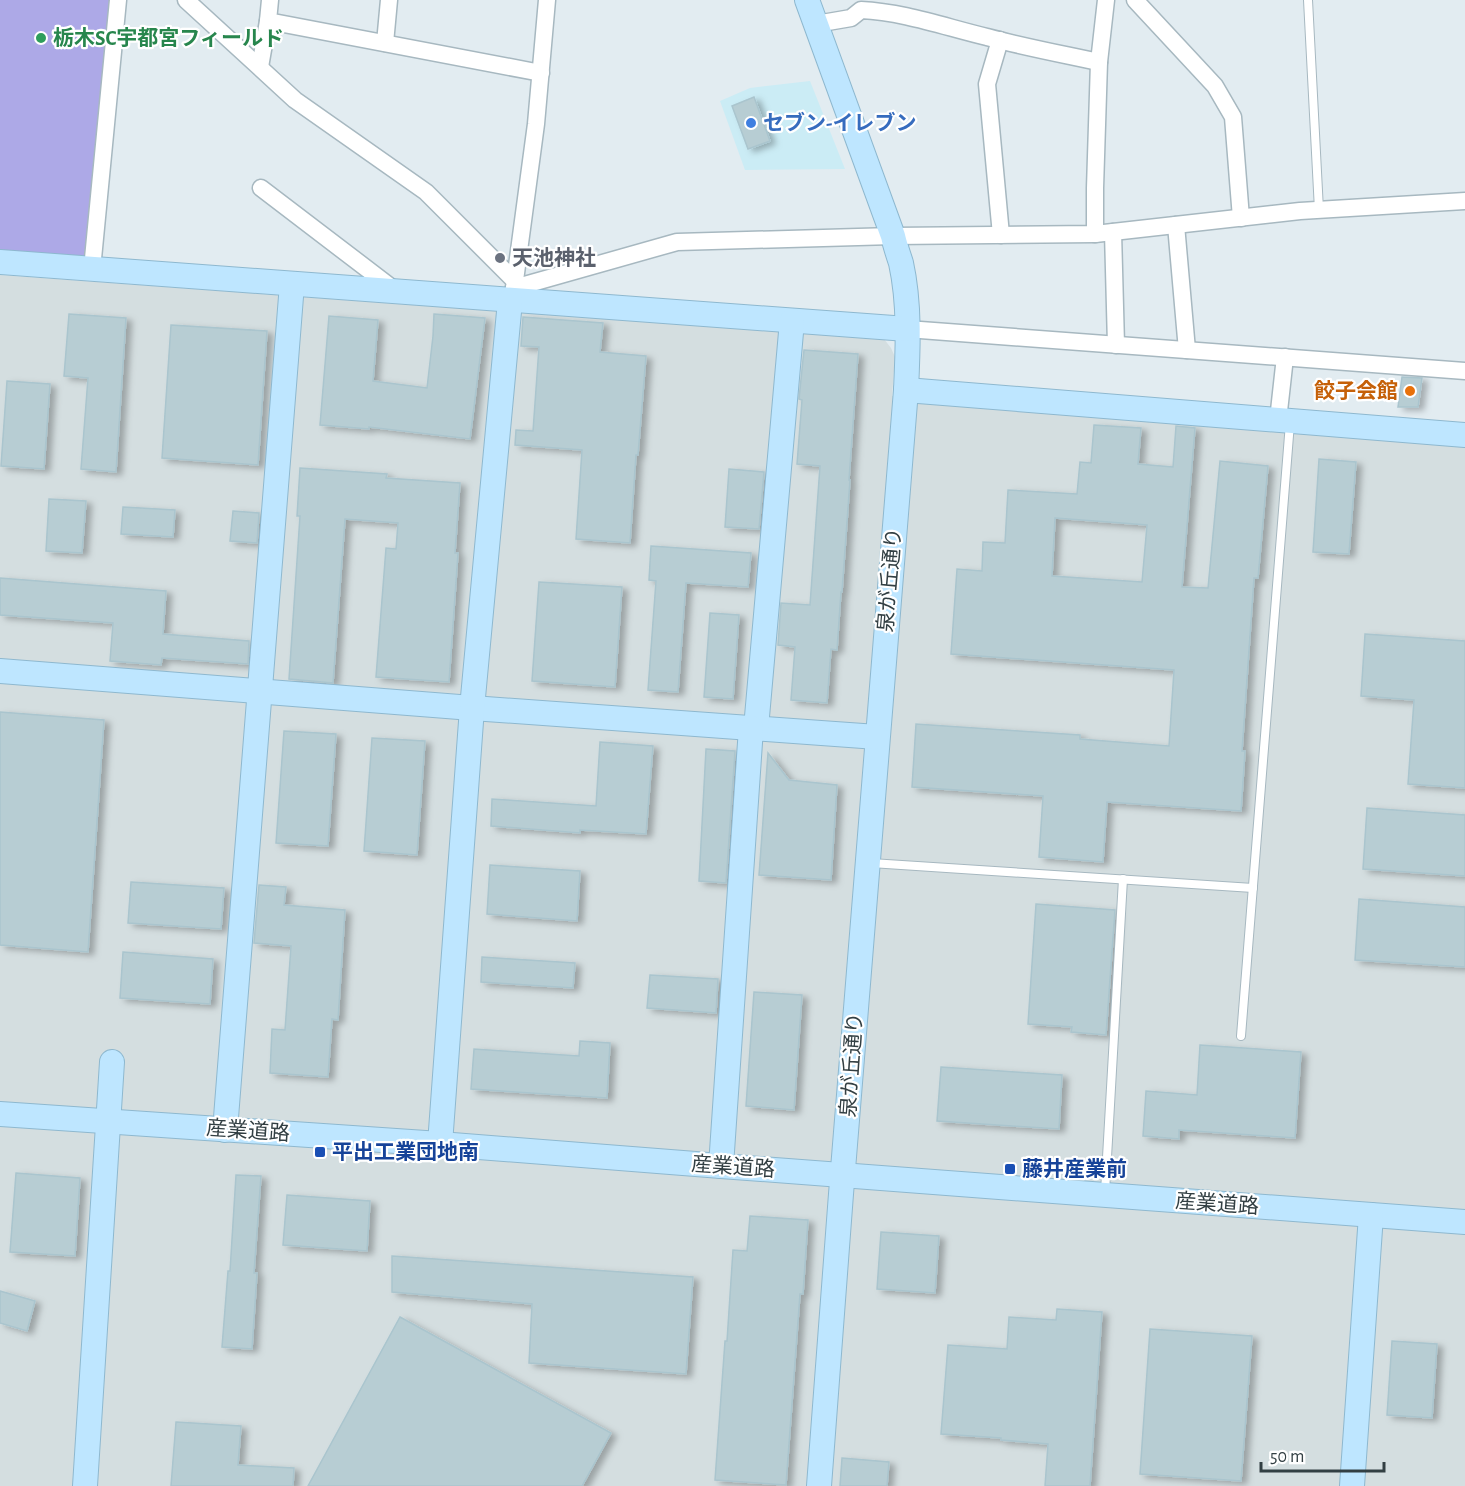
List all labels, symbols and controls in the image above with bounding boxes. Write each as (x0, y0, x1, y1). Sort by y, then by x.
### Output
place label: 栃木SC宇都宮フィールド (53, 27, 284, 49)
marker: 栃木SC宇都宮フィールド (34, 31, 48, 45)
place label: セブン-イレブン (763, 111, 916, 134)
marker: セブン-イレブン (744, 116, 758, 130)
place label: 天池神社 (512, 246, 596, 269)
marker: 天池神社 (493, 251, 507, 265)
place label: 餃子会館 (1314, 380, 1398, 402)
marker: 餃子会館 (1403, 384, 1417, 398)
street label: 泉が丘通り (874, 527, 905, 633)
street label: 泉が丘通り (837, 1012, 866, 1118)
street label: 産業道路 (205, 1117, 291, 1144)
place label: 平出工業団地南 (332, 1141, 479, 1163)
marker: 平出工業団地南 (313, 1145, 327, 1159)
street label: 産業道路 (690, 1153, 776, 1180)
place label: 藤井産業前 (1022, 1157, 1127, 1180)
marker: 藤井産業前 (1003, 1162, 1017, 1176)
street label: 産業道路 (1174, 1190, 1260, 1217)
scale bar (1261, 1435, 1384, 1473)
text: 50 m (1270, 1448, 1304, 1466)

